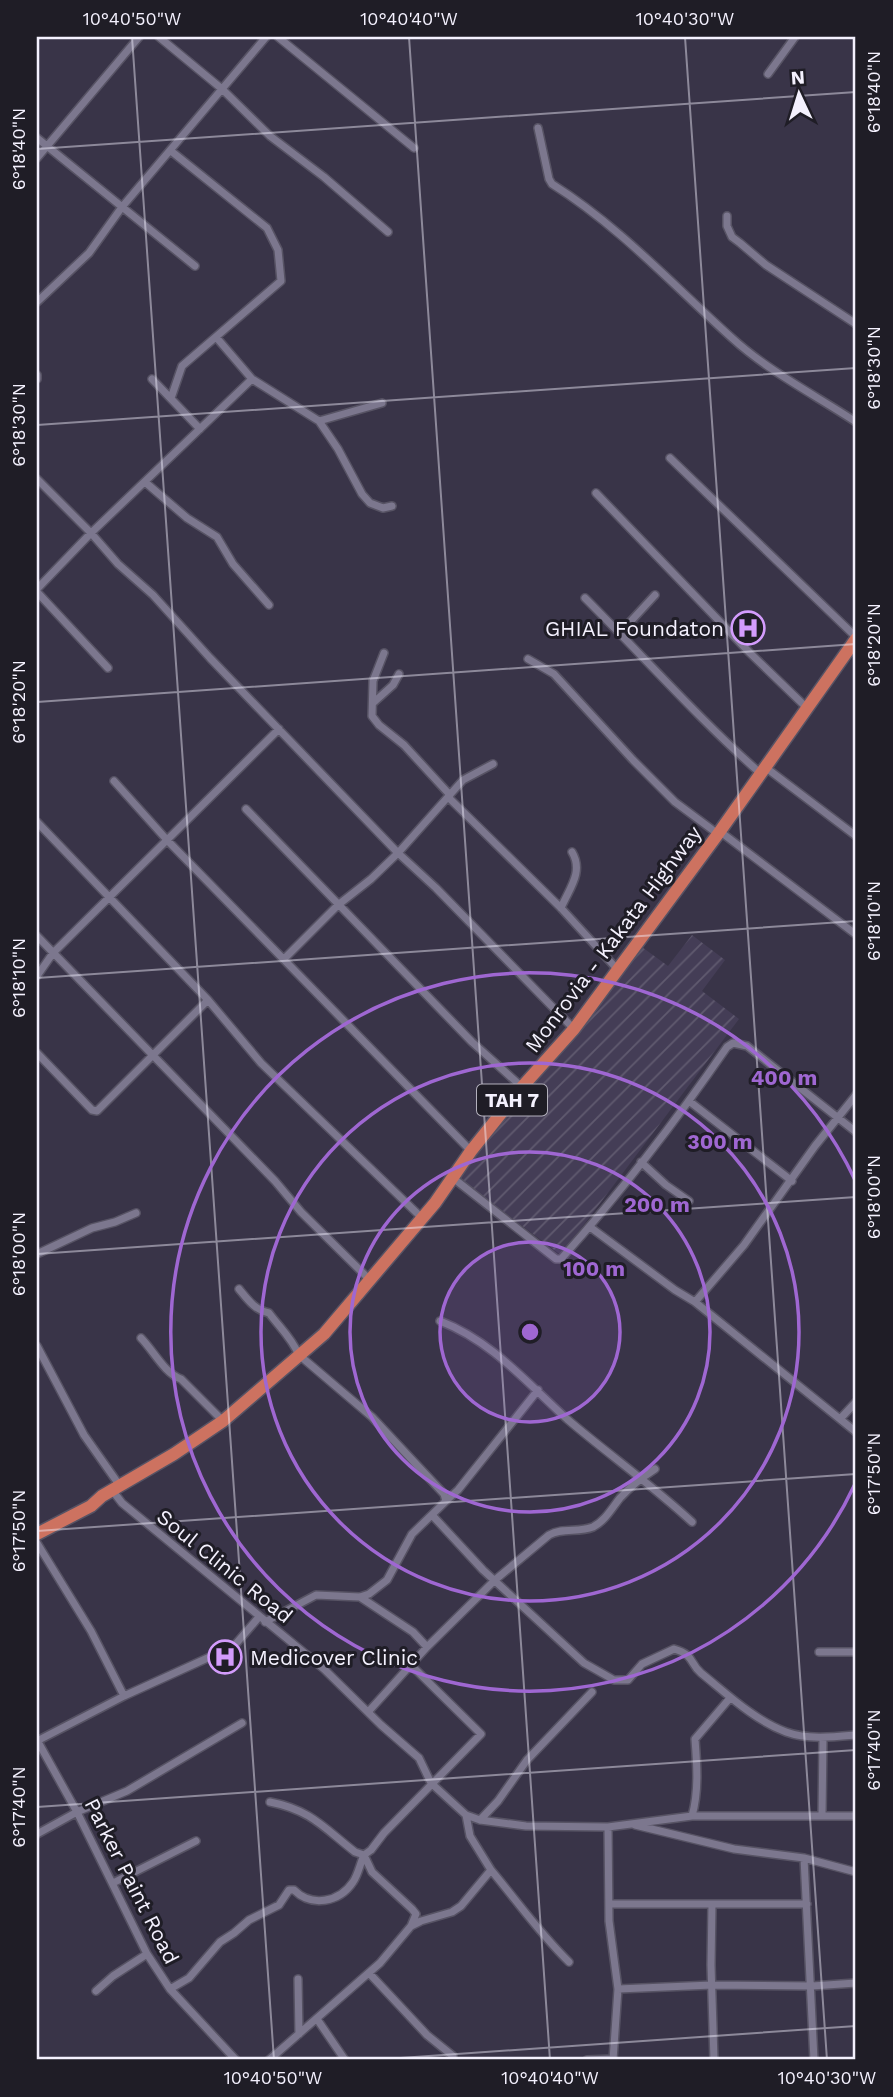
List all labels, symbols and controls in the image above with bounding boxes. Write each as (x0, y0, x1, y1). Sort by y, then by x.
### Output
text: 10°40'50"W (83, 8, 181, 29)
text: 10°40'40"W (360, 8, 458, 29)
text: 10°40'30"W (636, 8, 734, 29)
text: 6°18'40"N (863, 51, 884, 133)
north arrow (764, 60, 834, 130)
text: N (790, 66, 806, 90)
text: 6°18'40"N (8, 108, 29, 190)
text: 6°18'30"N (863, 326, 884, 410)
text: 6°18'30"N (8, 383, 29, 467)
text: 6°18'20"N (863, 603, 884, 687)
hospital icon: GHIAL Foundaton (729, 609, 767, 647)
place label: GHIAL Foundaton (545, 616, 724, 641)
text: 6°18'20"N (8, 660, 29, 744)
street label: Monrovia - Kakata Highway (520, 821, 707, 1057)
text: 6°18'10"N (863, 881, 884, 961)
text: 6°18'10"N (8, 938, 29, 1018)
text: 400 m (751, 1065, 817, 1090)
road number: TAH 7 (477, 1084, 547, 1116)
text: 300 m (687, 1129, 753, 1154)
text: 6°18'00"N (863, 1155, 884, 1239)
text: 200 m (624, 1192, 690, 1217)
text: 6°18'00"N (8, 1212, 29, 1296)
text: 100 m (563, 1256, 625, 1281)
centre of rings (518, 1320, 542, 1344)
text: 6°17'50"N (863, 1433, 884, 1515)
text: 6°17'50"N (8, 1490, 29, 1572)
street label: Soul Clinic Road (152, 1504, 298, 1628)
hospital icon: Medicover Clinic (206, 1638, 244, 1676)
place label: Medicover Clinic (250, 1645, 418, 1670)
text: 6°17'40"N (863, 1709, 884, 1791)
text: 6°17'40"N (8, 1766, 29, 1848)
street label: Parker Paint Road (79, 1794, 185, 1968)
text: 10°40'50"W (224, 2067, 322, 2088)
text: 10°40'40"W (501, 2067, 599, 2088)
text: 10°40'30"W (778, 2067, 876, 2088)

